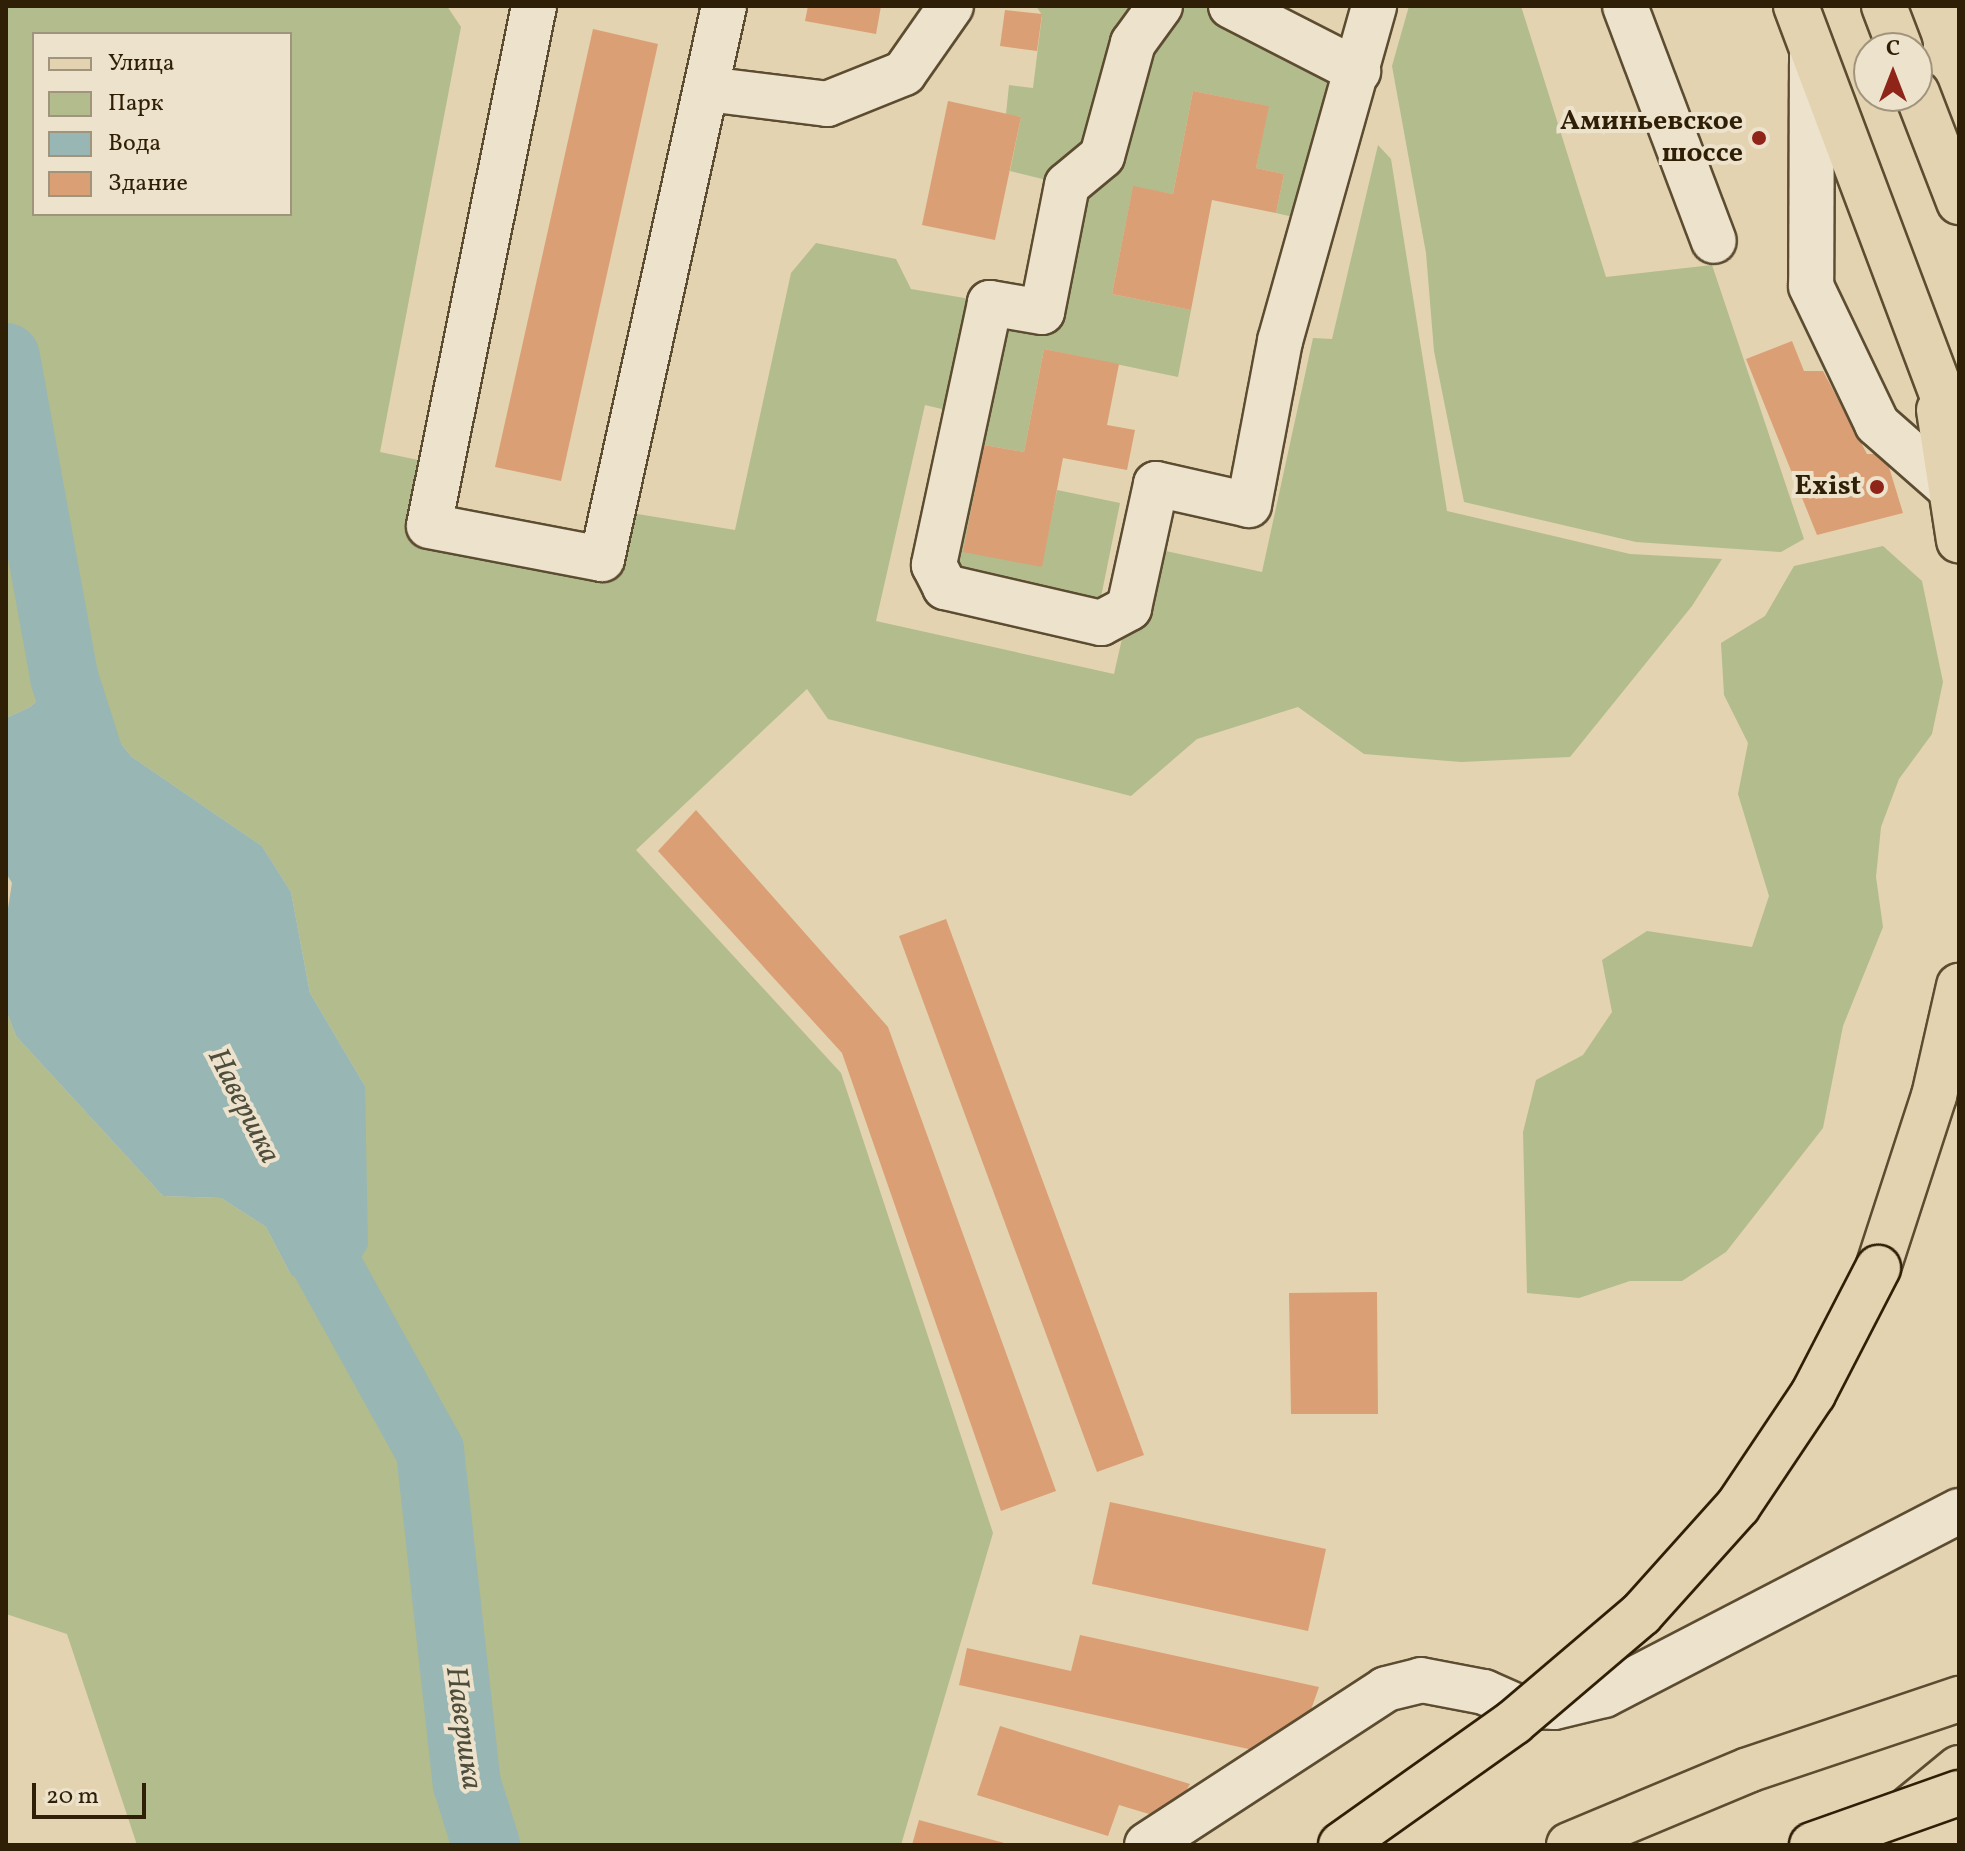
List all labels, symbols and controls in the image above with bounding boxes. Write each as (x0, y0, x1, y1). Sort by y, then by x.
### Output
legend (32, 32, 292, 216)
north arrow (1853, 32, 1933, 112)
text: С (1886, 34, 1900, 65)
text: Улица (108, 47, 175, 81)
text: Парк (108, 87, 164, 121)
place label: Аминьевское шоссе (1560, 105, 1743, 171)
text: Вода (108, 127, 161, 161)
marker: Аминьевское шоссе (1750, 129, 1768, 147)
text: Здание (108, 167, 188, 201)
place label: Exist (1795, 470, 1861, 504)
marker: Exist (1868, 478, 1886, 496)
water label: Навершка (199, 1042, 287, 1170)
water label: Навершка (437, 1664, 489, 1792)
scale bar (36, 1767, 150, 1817)
text: 20 m (46, 1780, 99, 1814)

